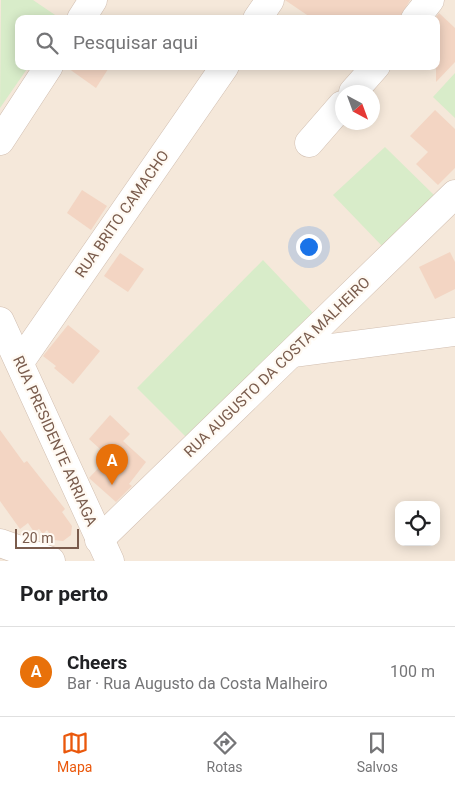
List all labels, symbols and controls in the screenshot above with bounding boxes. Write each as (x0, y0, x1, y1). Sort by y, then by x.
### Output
search box (15, 15, 440, 70)
icon: search (33, 29, 61, 57)
text: Pesquisar aqui (73, 31, 198, 54)
north arrow (335, 85, 380, 130)
street label: RUA BRITO CAMACHO (71, 147, 173, 281)
your location (296, 234, 322, 260)
street label: RUA AUGUSTO DA COSTA MALHEIRO (180, 273, 374, 461)
street label: RUA PRESIDENTE ARRIAGA (9, 353, 101, 529)
pin: A (96, 444, 128, 485)
map controls (395, 501, 440, 546)
button: locate (395, 501, 440, 546)
scale bar (15, 526, 79, 549)
text: 20 m (22, 530, 54, 546)
text: Por perto (20, 582, 108, 606)
text: Cheers (67, 651, 127, 674)
text: A (31, 662, 41, 681)
text: 100 m (390, 662, 435, 681)
text: Bar · Rua Augusto da Costa Malheiro (67, 674, 328, 693)
tab: Mapa (57, 729, 92, 775)
tab: Rotas (207, 729, 243, 775)
tab: Salvos (357, 729, 398, 775)

